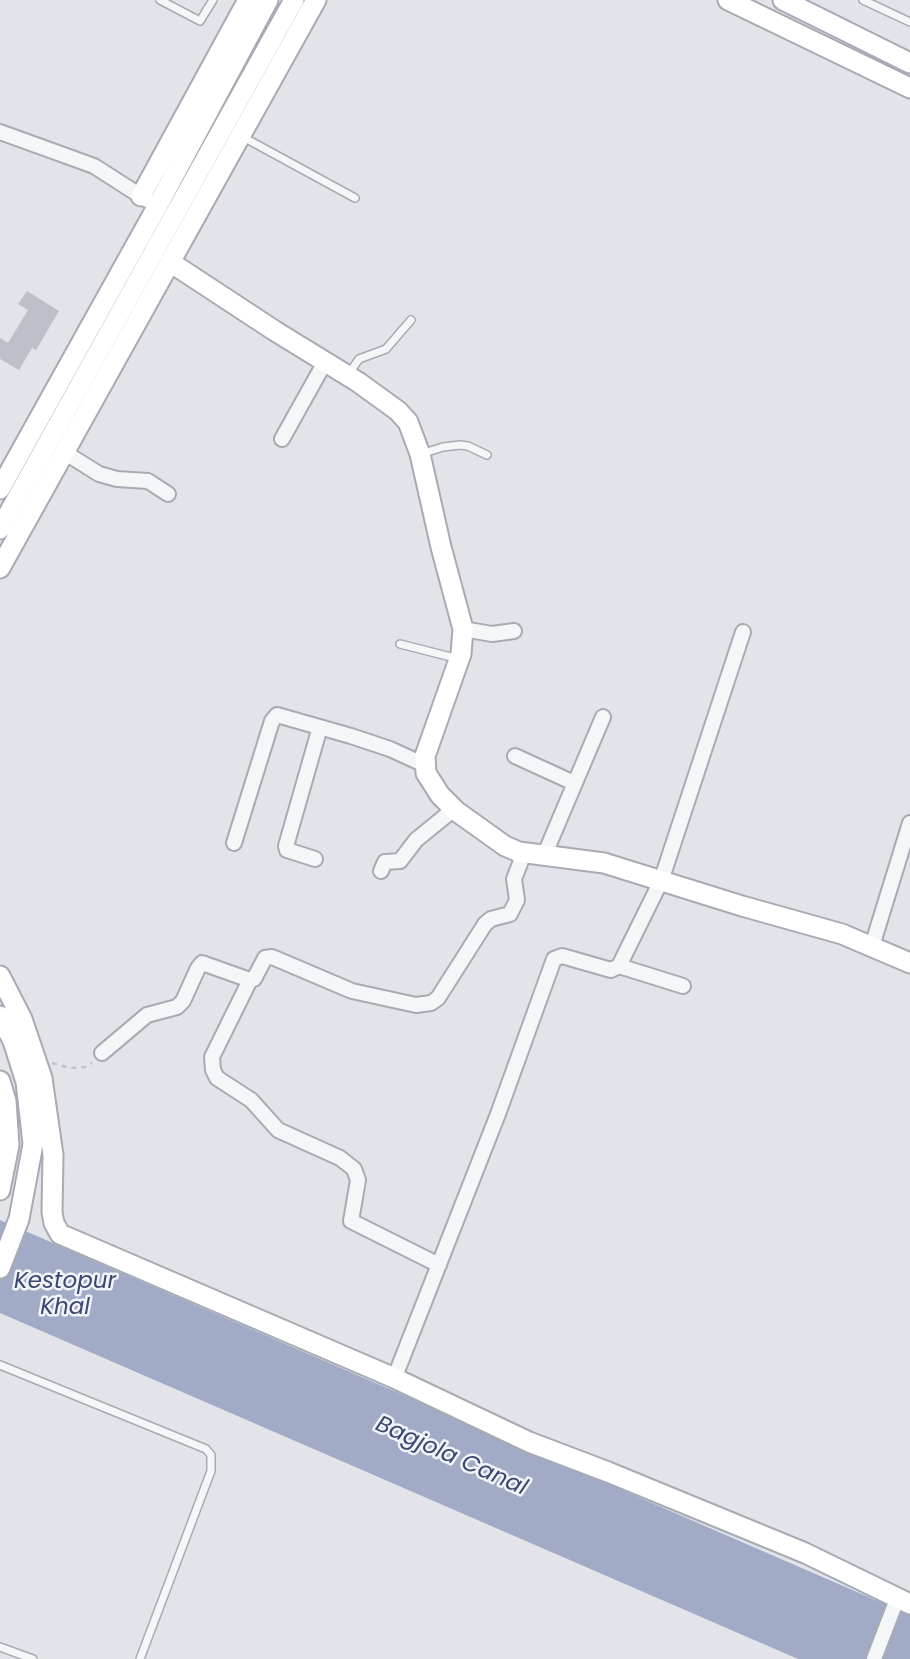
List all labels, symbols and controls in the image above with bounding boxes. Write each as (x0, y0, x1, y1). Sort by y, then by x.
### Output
water label: Kestopur Khal (14, 1268, 116, 1322)
water label: Bagjola Canal (371, 1411, 531, 1503)

